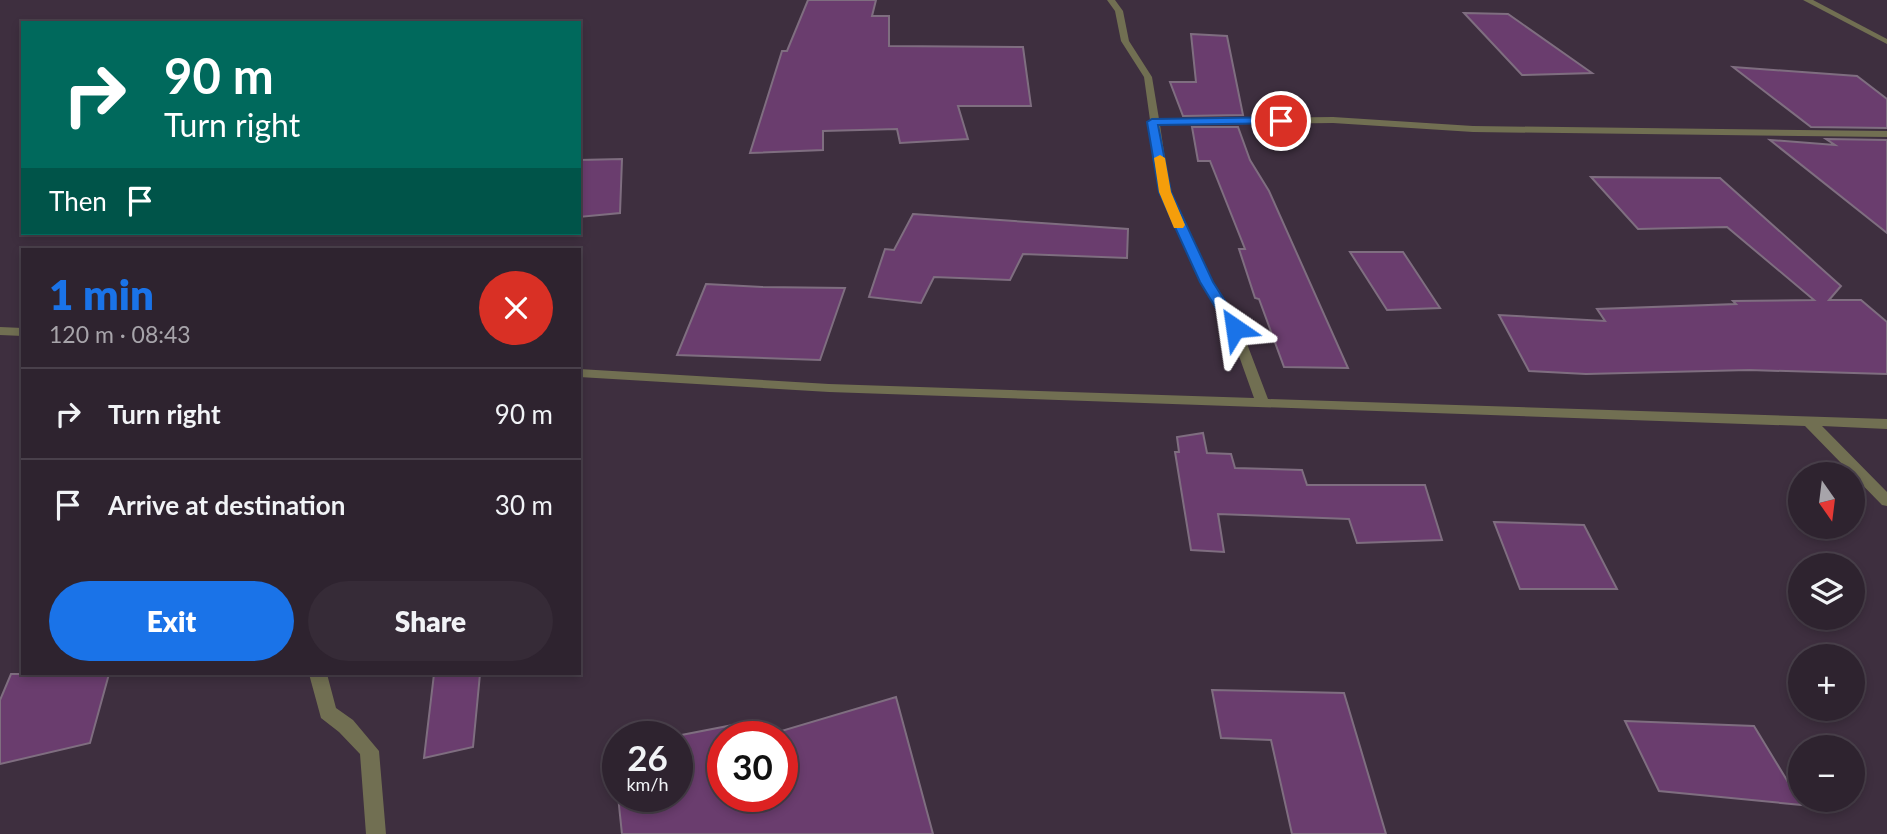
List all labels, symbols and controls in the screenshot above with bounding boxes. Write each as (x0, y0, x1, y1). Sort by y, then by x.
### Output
text: 90 m (164, 46, 274, 104)
icon: right (49, 49, 140, 140)
pin (1251, 91, 1311, 151)
icon: arrive (1262, 102, 1300, 140)
text: Turn right (164, 105, 300, 144)
icon: arrive (121, 182, 159, 220)
text: Then (49, 185, 107, 217)
text: 1 min (49, 269, 154, 319)
button: close (479, 271, 553, 345)
position arrow (1198, 291, 1272, 365)
text: 120 m · 08:43 (49, 320, 191, 348)
icon: right (49, 395, 87, 433)
text: Turn right (108, 398, 221, 430)
text: 90 m (495, 398, 553, 430)
north arrow (1788, 462, 1866, 539)
map controls (1788, 462, 1865, 812)
icon: arrive (49, 486, 87, 524)
text: Arrive at destination (108, 489, 345, 521)
text: 30 m (495, 489, 553, 521)
button: layers (1788, 553, 1865, 630)
button: Exit (49, 581, 294, 661)
button: Share (308, 581, 553, 661)
button: + (1788, 644, 1865, 721)
speed limit sign: 30 (707, 721, 798, 812)
button: − (1788, 735, 1865, 812)
text: 26 (627, 736, 668, 778)
text: km/h (626, 773, 669, 795)

